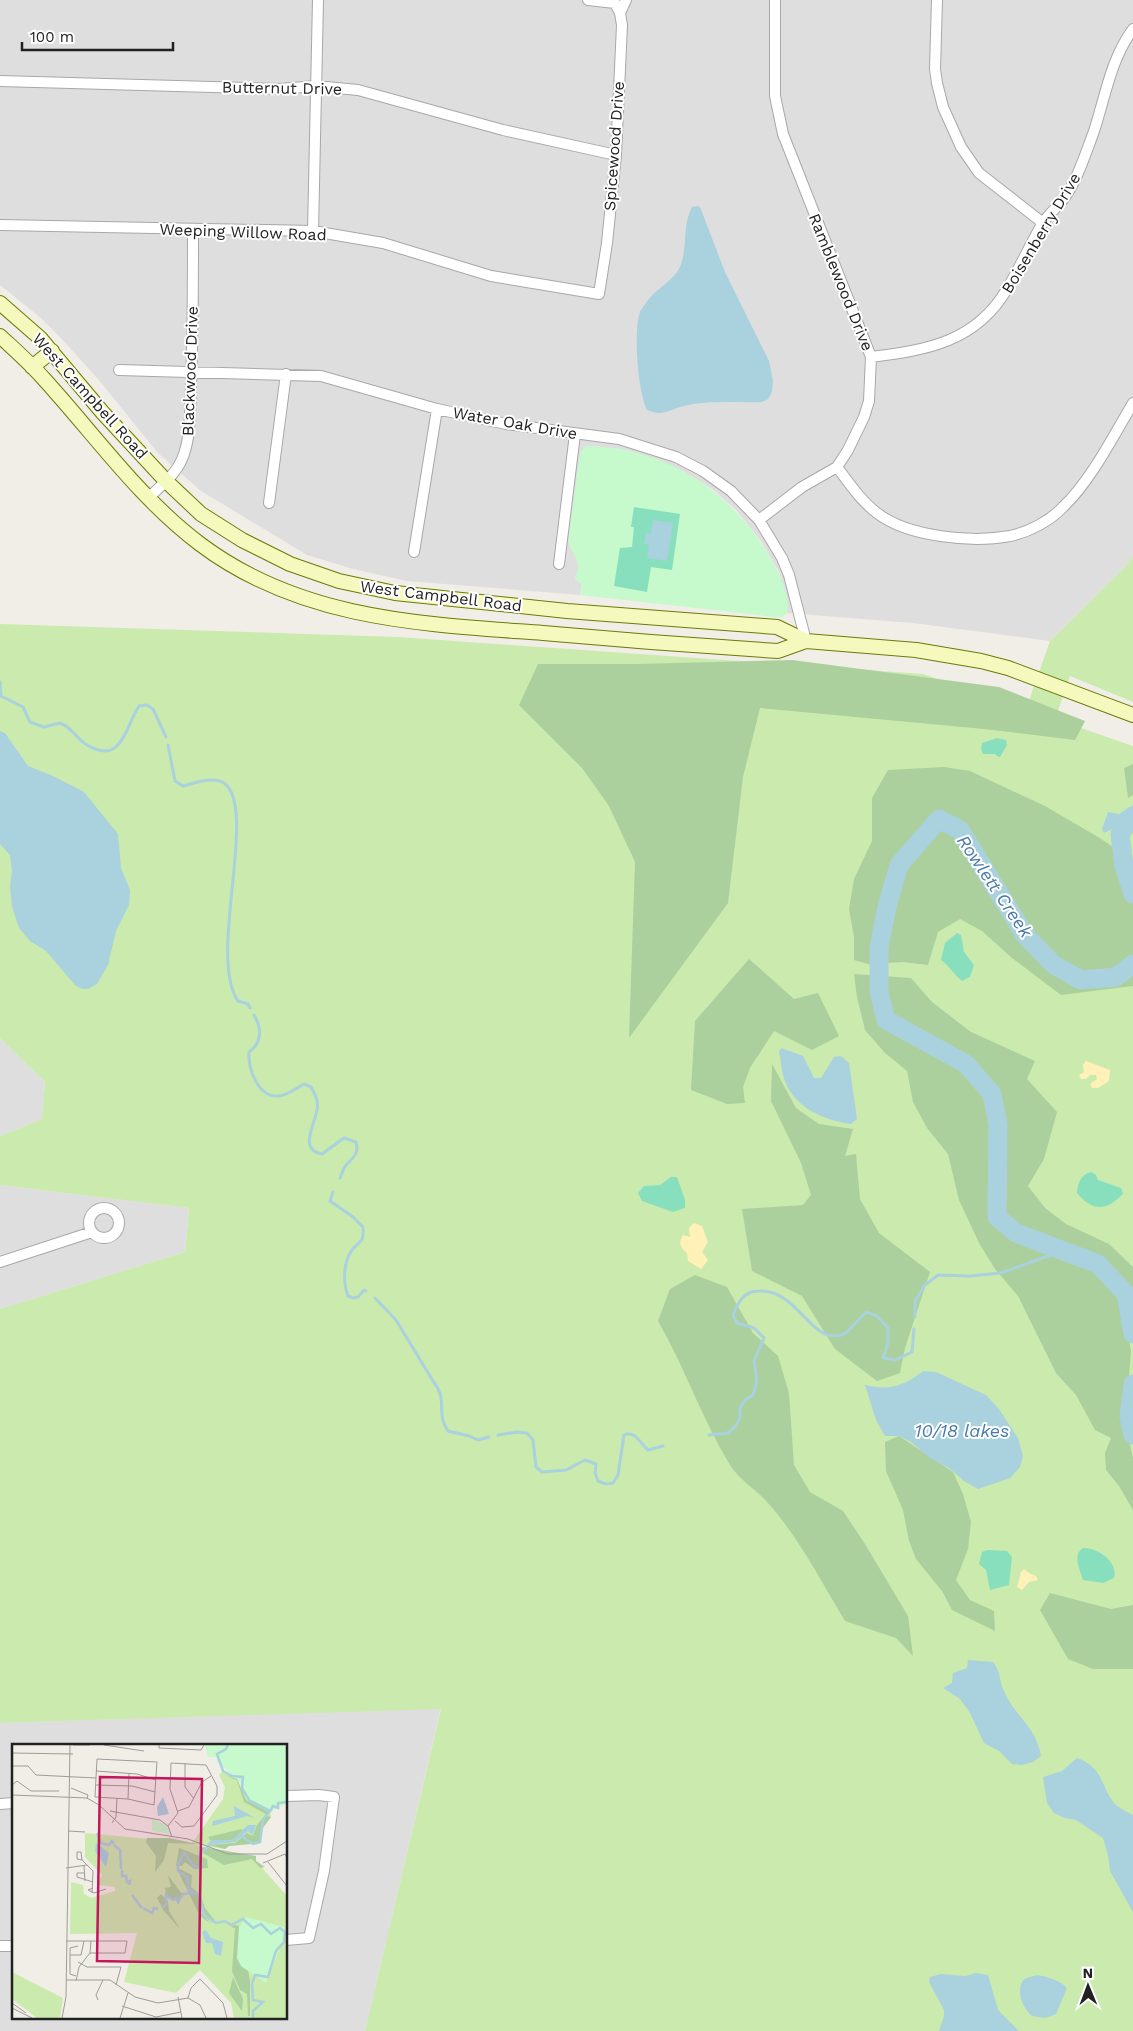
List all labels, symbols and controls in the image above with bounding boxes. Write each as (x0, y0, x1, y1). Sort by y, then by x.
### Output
scale bar (22, 20, 174, 52)
text: 100 m (30, 28, 74, 46)
street label: Butternut Drive (222, 77, 342, 99)
street label: Spicewood Drive (600, 80, 628, 212)
street label: Boisenberry Drive (998, 169, 1084, 297)
street label: Ramblewood Drive (805, 211, 877, 353)
street label: Weeping Willow Road (159, 220, 327, 244)
street label: Blackwood Drive (178, 306, 202, 436)
street label: West Campbell Road (28, 329, 152, 463)
street label: Water Oak Drive (451, 403, 579, 443)
street label: West Campbell Road (359, 577, 523, 615)
water label: Rowlett Creek (953, 831, 1038, 942)
water label: 10/18 lakes (915, 1420, 1009, 1441)
inset map (12, 1744, 288, 2018)
north arrow (1063, 1961, 1113, 2011)
text: N (1082, 1965, 1093, 1981)

